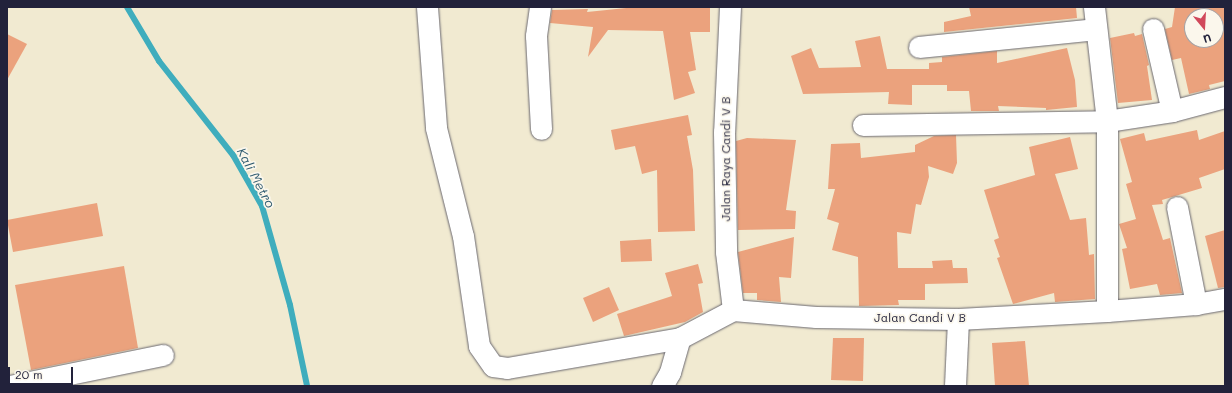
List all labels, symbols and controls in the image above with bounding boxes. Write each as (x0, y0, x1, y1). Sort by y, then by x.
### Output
north arrow (1184, 8, 1224, 48)
text: U (1202, 31, 1214, 47)
street label: Jalan Raya Candi V B (719, 97, 733, 221)
water label: Kali Metro (234, 145, 278, 211)
street label: Jalan Candi V B (874, 311, 966, 325)
scale bar (10, 359, 75, 385)
text: 20 m (15, 366, 43, 382)

